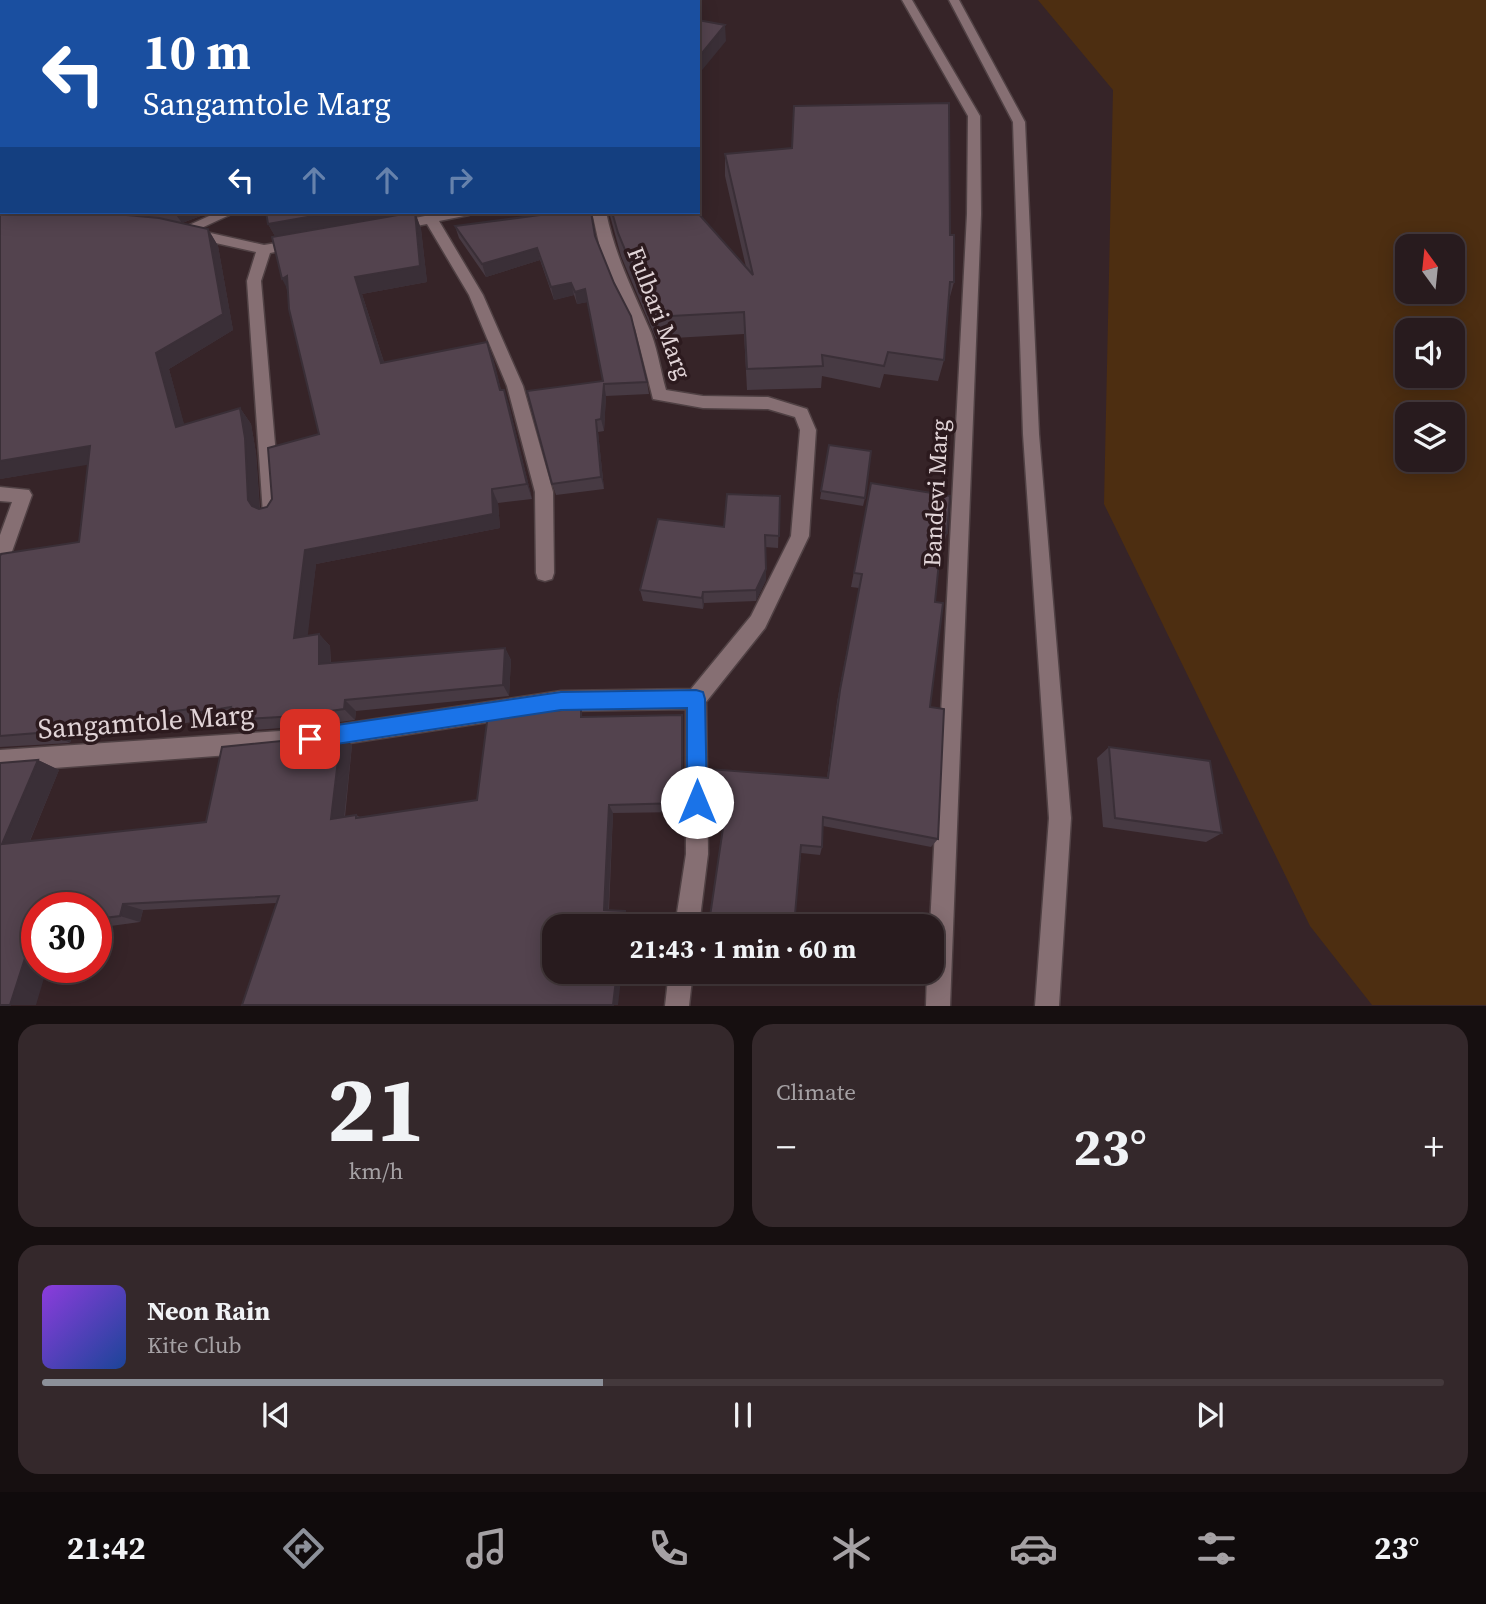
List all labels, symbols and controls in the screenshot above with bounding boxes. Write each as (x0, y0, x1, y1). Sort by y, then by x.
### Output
text: 10 m (143, 18, 251, 85)
icon: left (28, 28, 119, 119)
text: Sangamtole Marg (143, 82, 391, 126)
icon: left (222, 161, 260, 199)
icon: ahead (295, 161, 333, 199)
icon: ahead (368, 161, 406, 199)
icon: right (441, 161, 479, 199)
north arrow (1395, 234, 1465, 304)
map controls (1395, 234, 1465, 472)
street label: Fulbari Marg (619, 242, 700, 384)
button: sound (1395, 318, 1465, 388)
button: layers (1395, 402, 1465, 472)
street label: Bandevi Marg (915, 418, 956, 568)
street label: Sangamtole Marg (37, 694, 255, 748)
pin (280, 709, 340, 769)
icon: arrive (291, 720, 329, 758)
position arrow (660, 765, 734, 839)
speed limit sign: 30 (21, 892, 112, 983)
text: 21:43 · 1 min · 60 m (630, 931, 856, 967)
text: 21 (327, 1047, 425, 1171)
text: Climate (776, 1076, 856, 1108)
text: 23° (1073, 1111, 1147, 1182)
text: − (776, 1121, 796, 1173)
text: + (1424, 1121, 1444, 1173)
text: km/h (349, 1155, 403, 1187)
text: Neon Rain (147, 1293, 270, 1329)
text: Kite Club (147, 1329, 242, 1361)
icon: previous (257, 1396, 295, 1434)
icon: pause (724, 1396, 762, 1434)
icon: next (1191, 1396, 1229, 1434)
icon: directions (279, 1524, 328, 1573)
icon: music (462, 1524, 511, 1573)
icon: phone (644, 1524, 693, 1573)
icon: climate (827, 1524, 876, 1573)
icon: car (1009, 1524, 1058, 1573)
icon: filters (1192, 1524, 1241, 1573)
text: 21:42 (67, 1526, 146, 1570)
text: 23° (1374, 1526, 1419, 1570)

